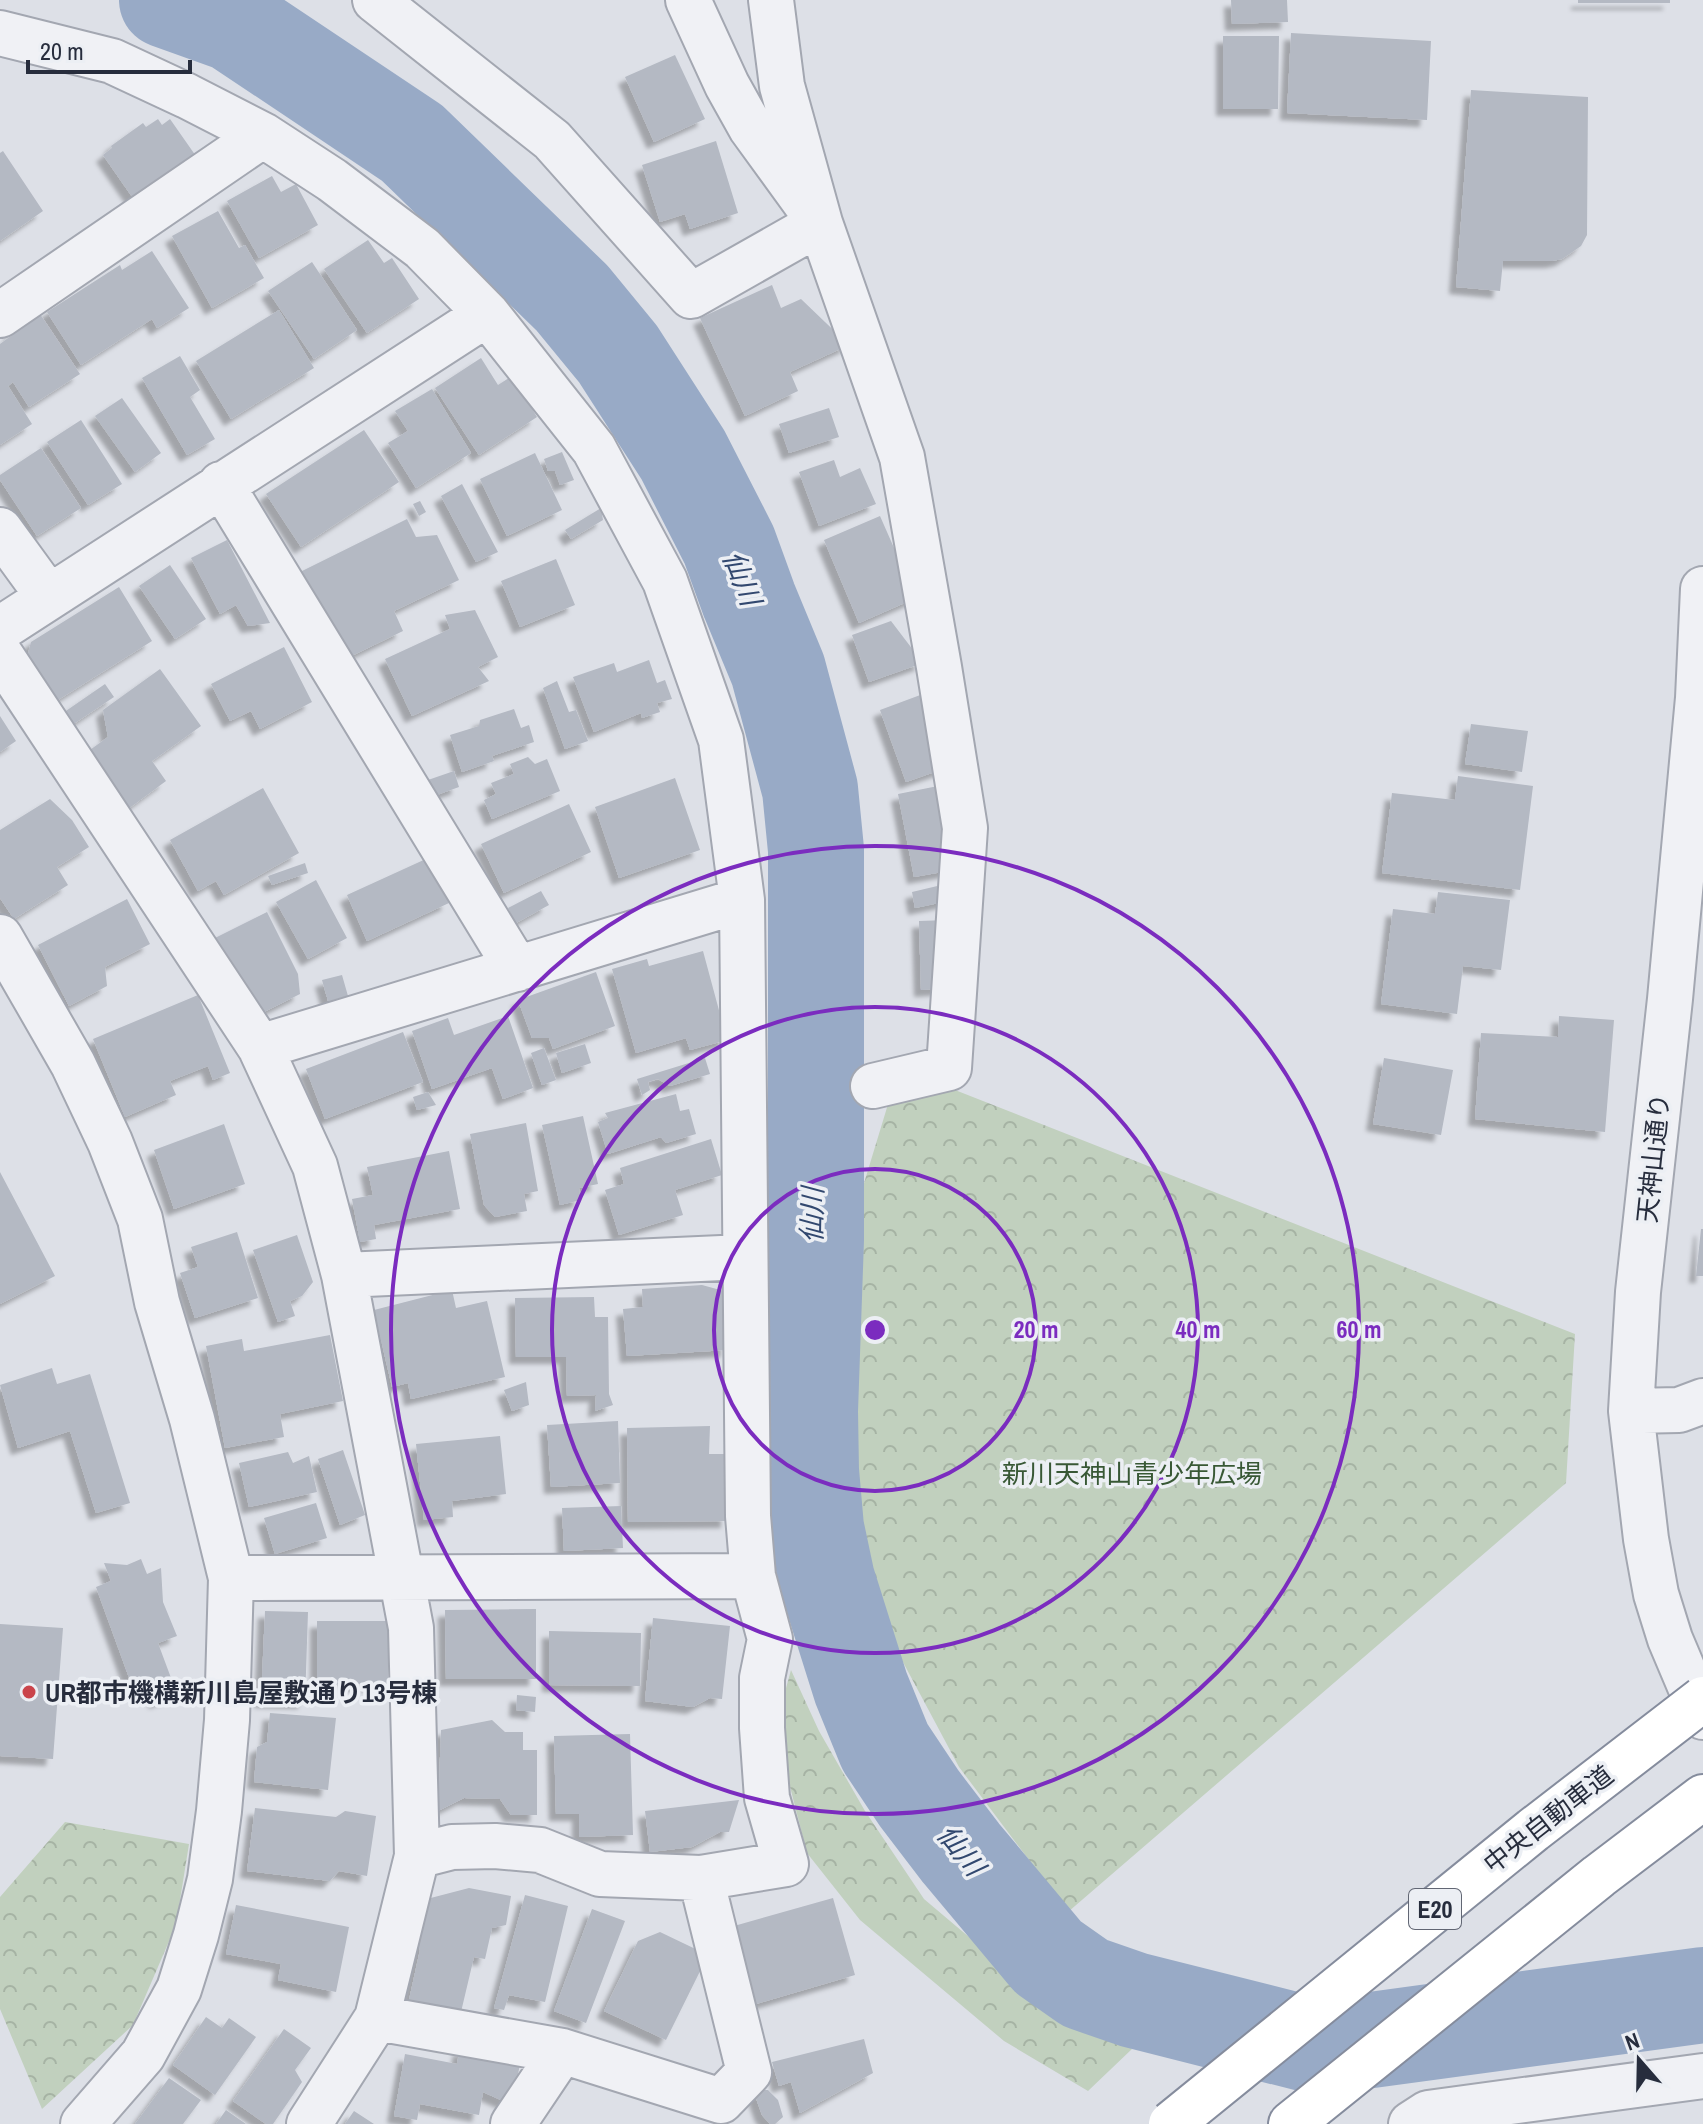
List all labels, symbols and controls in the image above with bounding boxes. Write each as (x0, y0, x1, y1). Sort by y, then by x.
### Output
scale bar (28, 24, 190, 74)
text: 20 m (40, 35, 84, 67)
water label: 仙川 (714, 545, 771, 614)
street label: 天神山通り (1629, 1092, 1677, 1224)
water label: 仙川 (793, 1184, 832, 1243)
text: 20 m (1014, 1313, 1058, 1345)
text: 40 m (1176, 1313, 1220, 1345)
text: 60 m (1337, 1313, 1381, 1345)
centre of rings (861, 1316, 889, 1344)
park label: 新川天神山青少年広場 (1002, 1456, 1262, 1491)
place label: UR都市機構新川島屋敷通り13号棟 (45, 1675, 438, 1710)
marker: UR都市機構新川島屋敷通り13号棟 (20, 1683, 38, 1701)
street label: 中央自動車道 (1476, 1757, 1620, 1881)
water label: 仙川 (929, 1816, 995, 1886)
road number: E20 (1409, 1889, 1461, 1929)
north arrow (1599, 2020, 1679, 2100)
text: N (1621, 2025, 1643, 2058)

